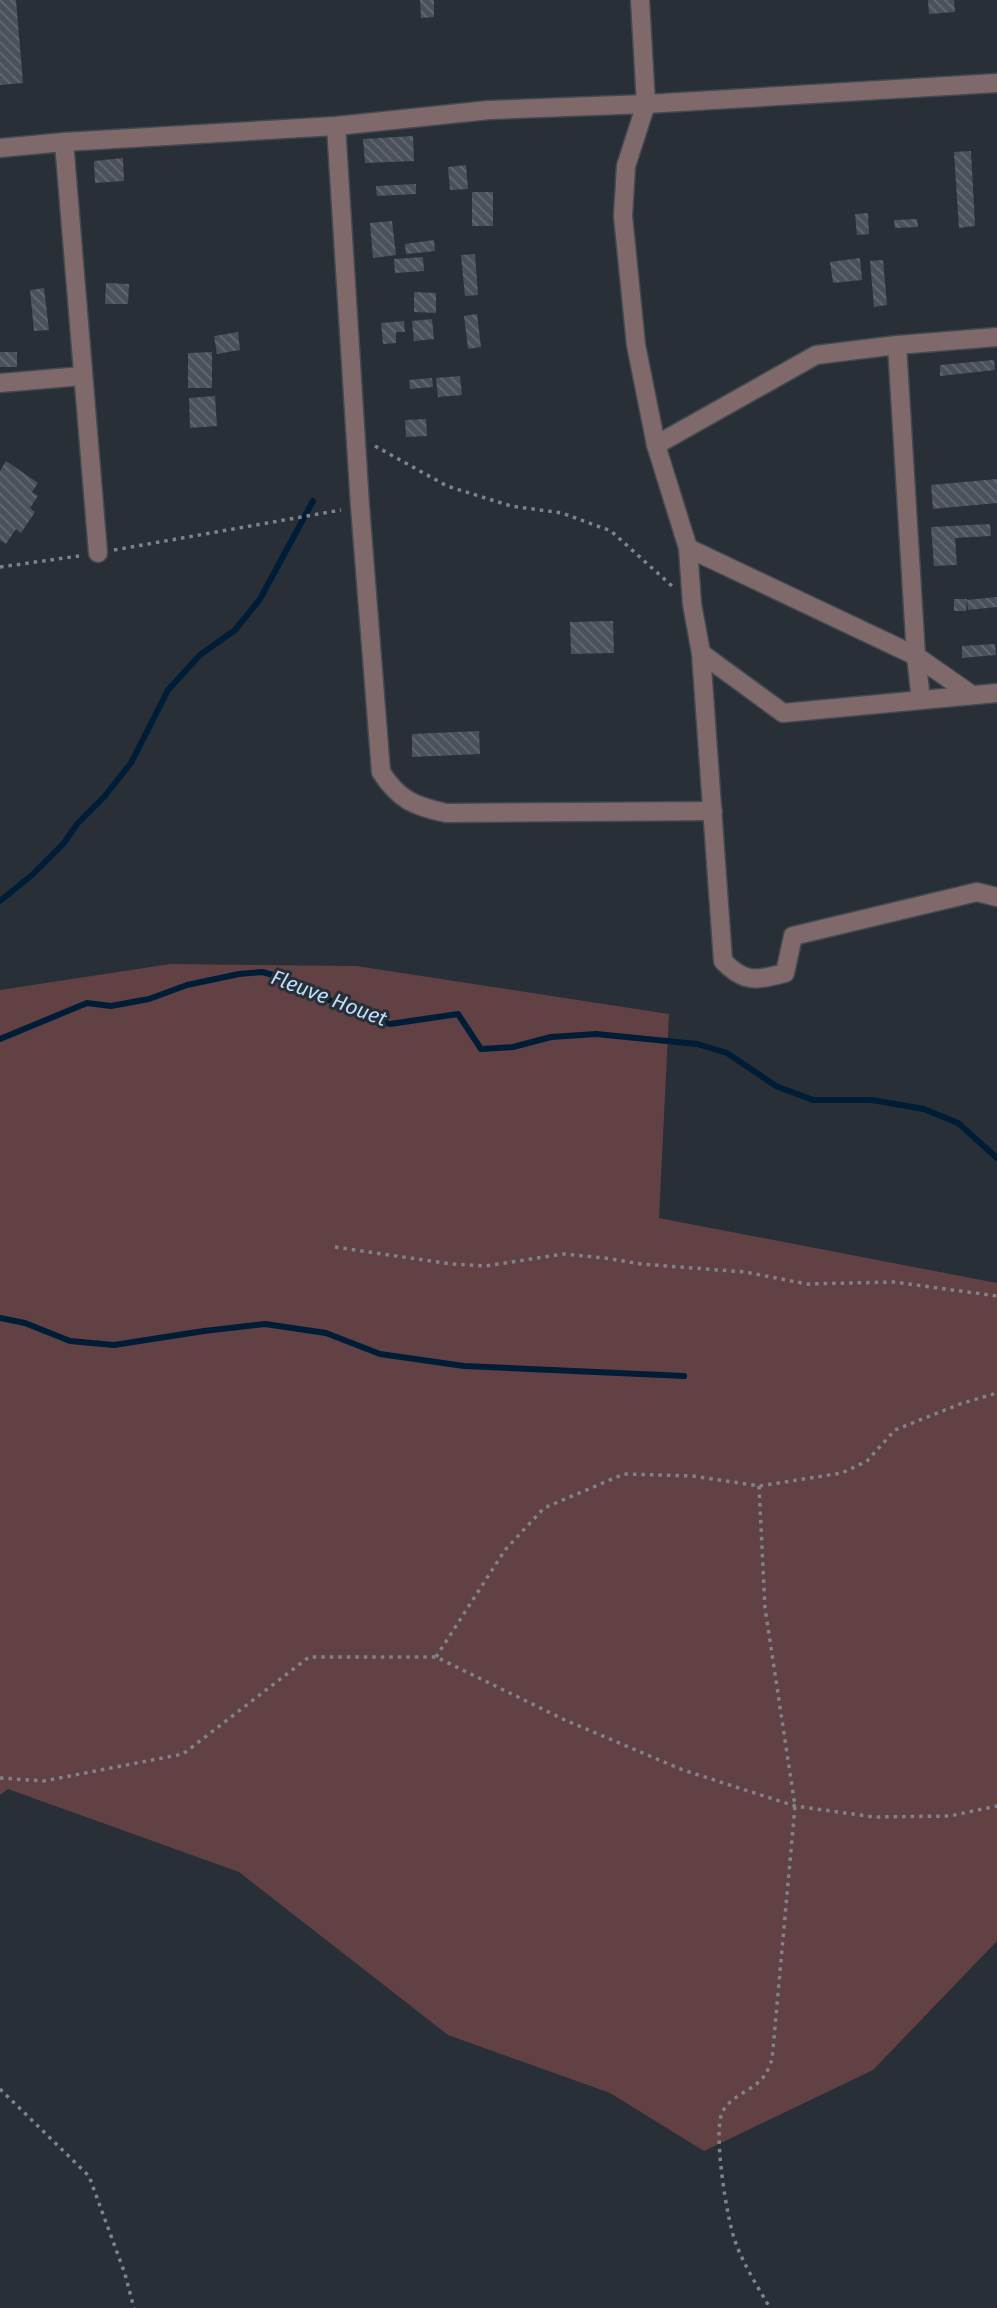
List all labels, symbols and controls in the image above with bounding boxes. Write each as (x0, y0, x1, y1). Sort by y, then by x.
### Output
water label: Fleuve Houet (267, 964, 391, 1032)

